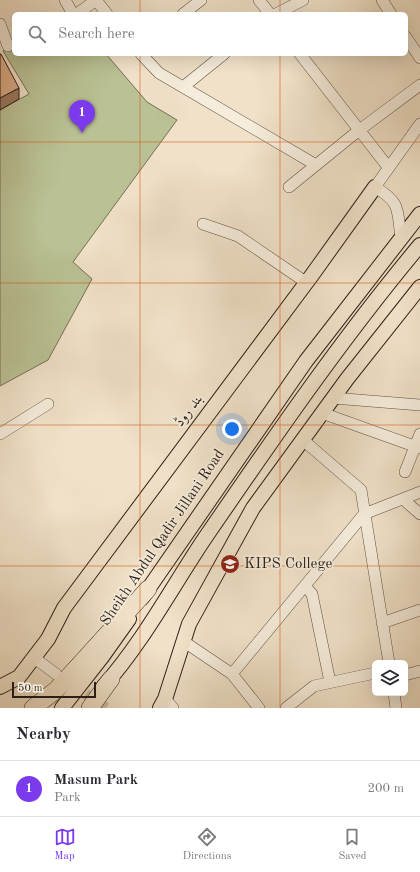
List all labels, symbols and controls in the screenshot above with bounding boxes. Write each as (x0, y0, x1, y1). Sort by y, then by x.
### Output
search box (12, 12, 408, 56)
icon: search (26, 23, 48, 45)
text: Search here (58, 27, 135, 42)
pin: 1 (69, 100, 95, 133)
street label: بند روڈ (171, 391, 206, 430)
your location (222, 419, 242, 439)
street label: Sheikh Abdul Qadir Jillani Road (98, 447, 228, 629)
school or university icon: KIPS College (219, 553, 241, 575)
place label: KIPS College (244, 557, 333, 572)
map controls (372, 660, 408, 696)
button: layers (372, 660, 408, 696)
scale bar (12, 680, 96, 699)
text: 50 m (18, 683, 43, 694)
text: Nearby (16, 726, 71, 743)
text: Masum Park (54, 773, 138, 788)
text: 1 (25, 782, 33, 795)
text: 200 m (367, 782, 404, 795)
text: Park (54, 791, 81, 804)
tab: Map (54, 826, 76, 864)
tab: Directions (183, 826, 231, 864)
tab: Saved (338, 826, 366, 864)

